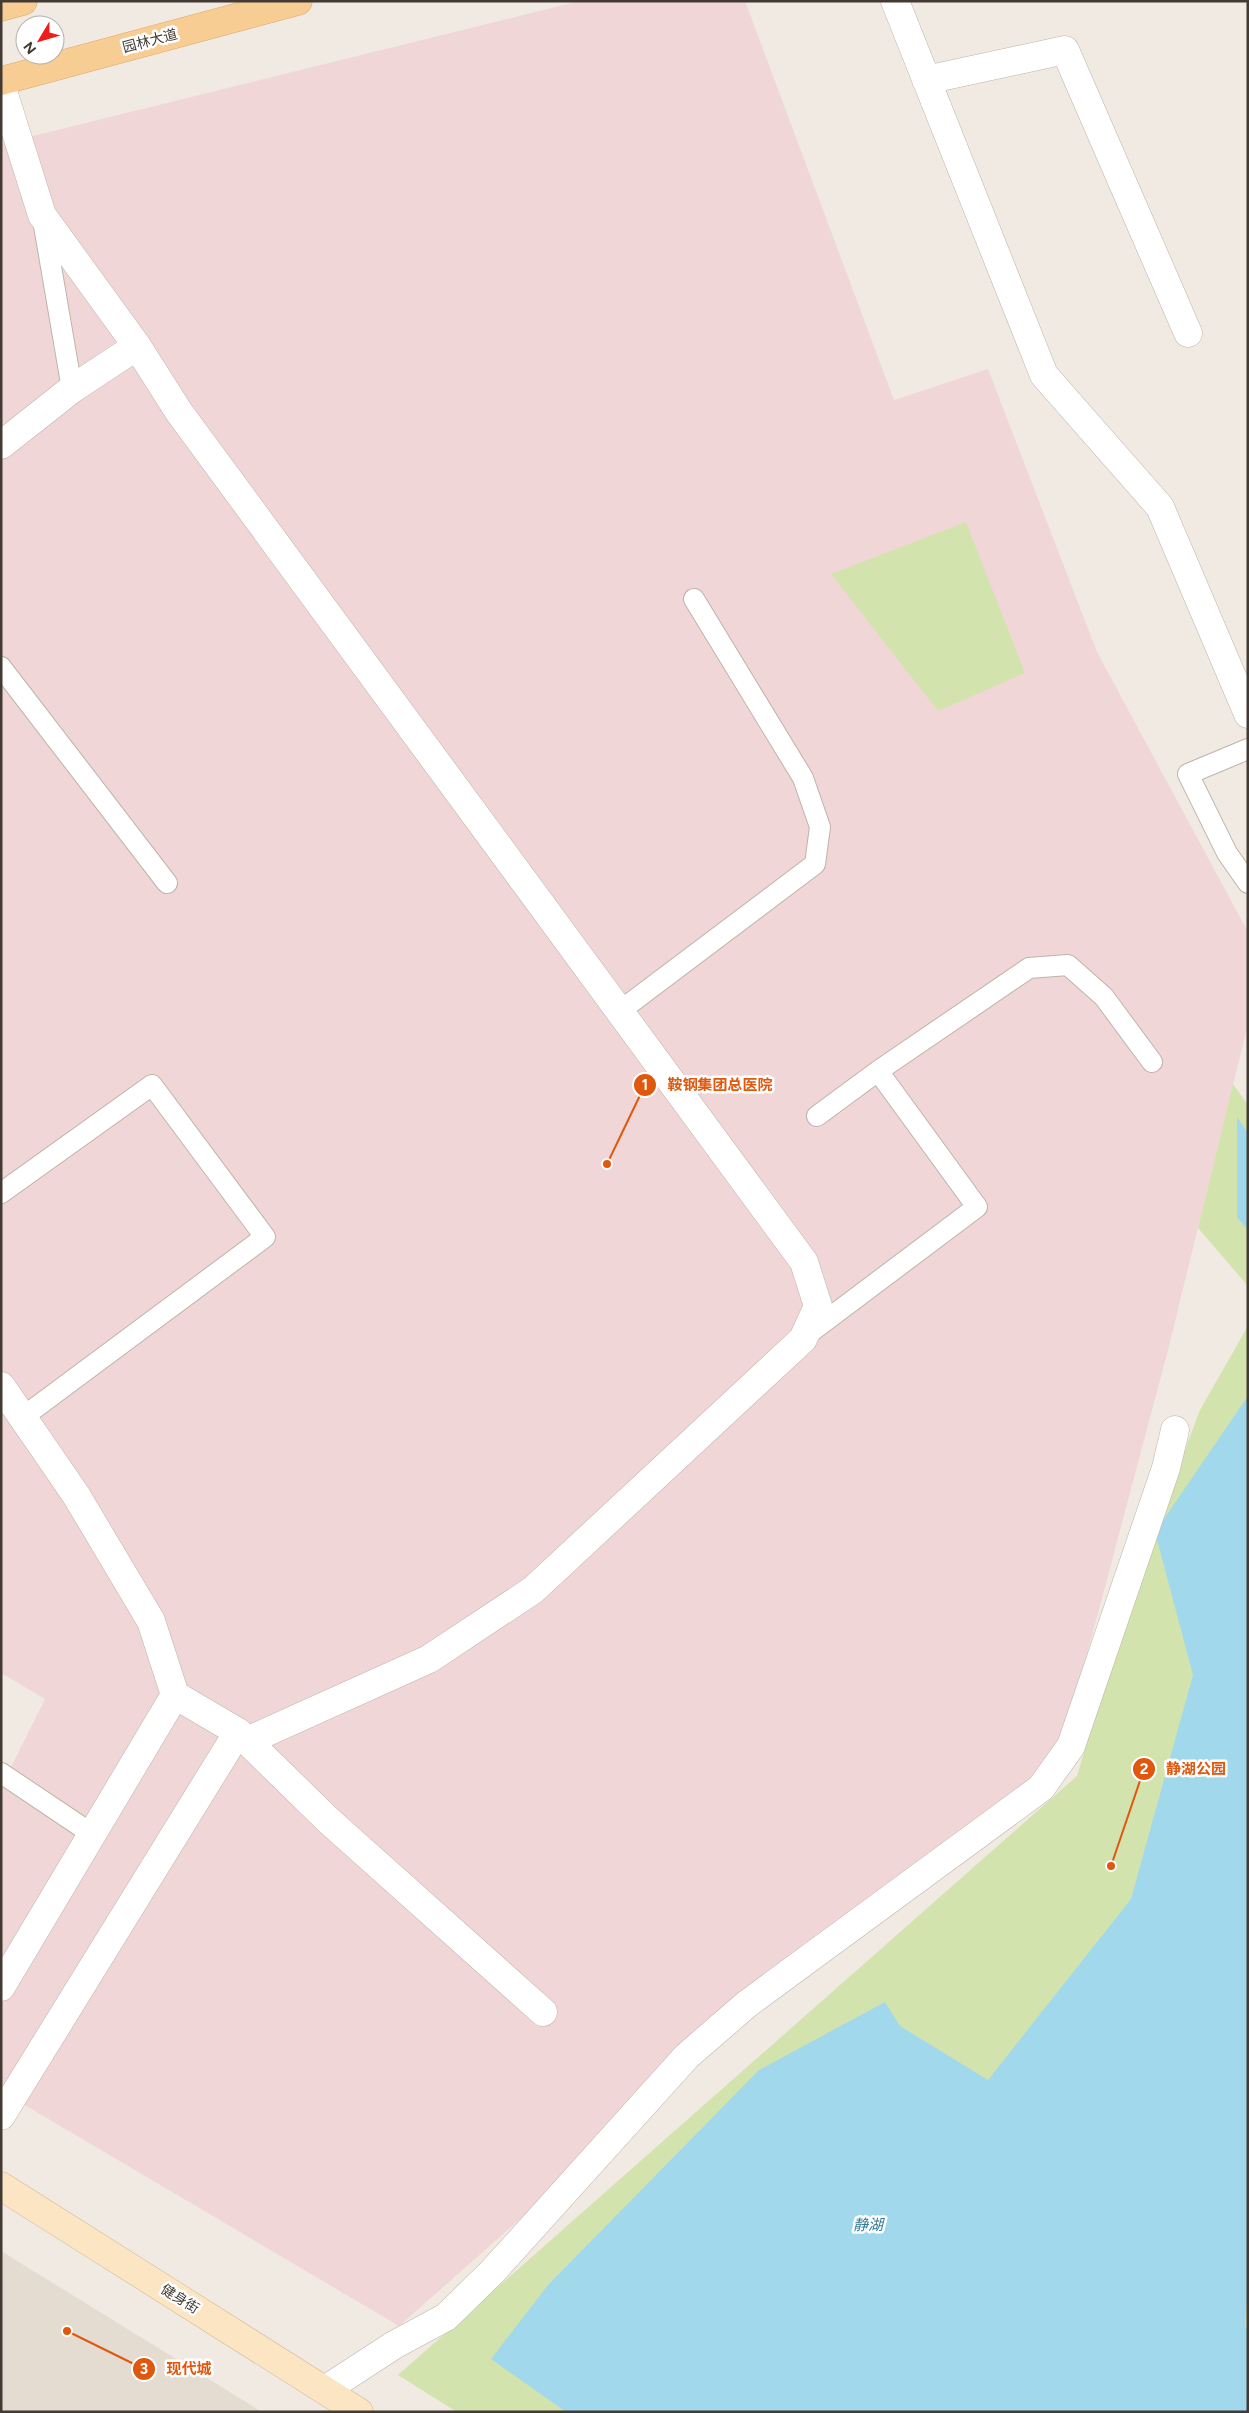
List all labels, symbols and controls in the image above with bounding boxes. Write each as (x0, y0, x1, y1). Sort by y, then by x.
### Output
north arrow (15, 15, 65, 65)
street label: 园林大道 (121, 26, 179, 56)
text: N (20, 38, 40, 57)
callout: 鞍钢集团总医院 (632, 1070, 782, 1100)
text: 1 (642, 1076, 648, 1094)
text: 鞍钢集团总医院 (667, 1076, 773, 1094)
callout: 静湖公园 (1131, 1754, 1236, 1784)
text: 2 (1140, 1760, 1149, 1778)
text: 静湖公园 (1166, 1760, 1226, 1778)
water label: 静湖 (853, 2216, 885, 2234)
street label: 健身街 (158, 2281, 202, 2317)
callout: 现代城 (132, 2354, 222, 2384)
text: 3 (140, 2360, 148, 2378)
text: 现代城 (166, 2360, 212, 2378)

